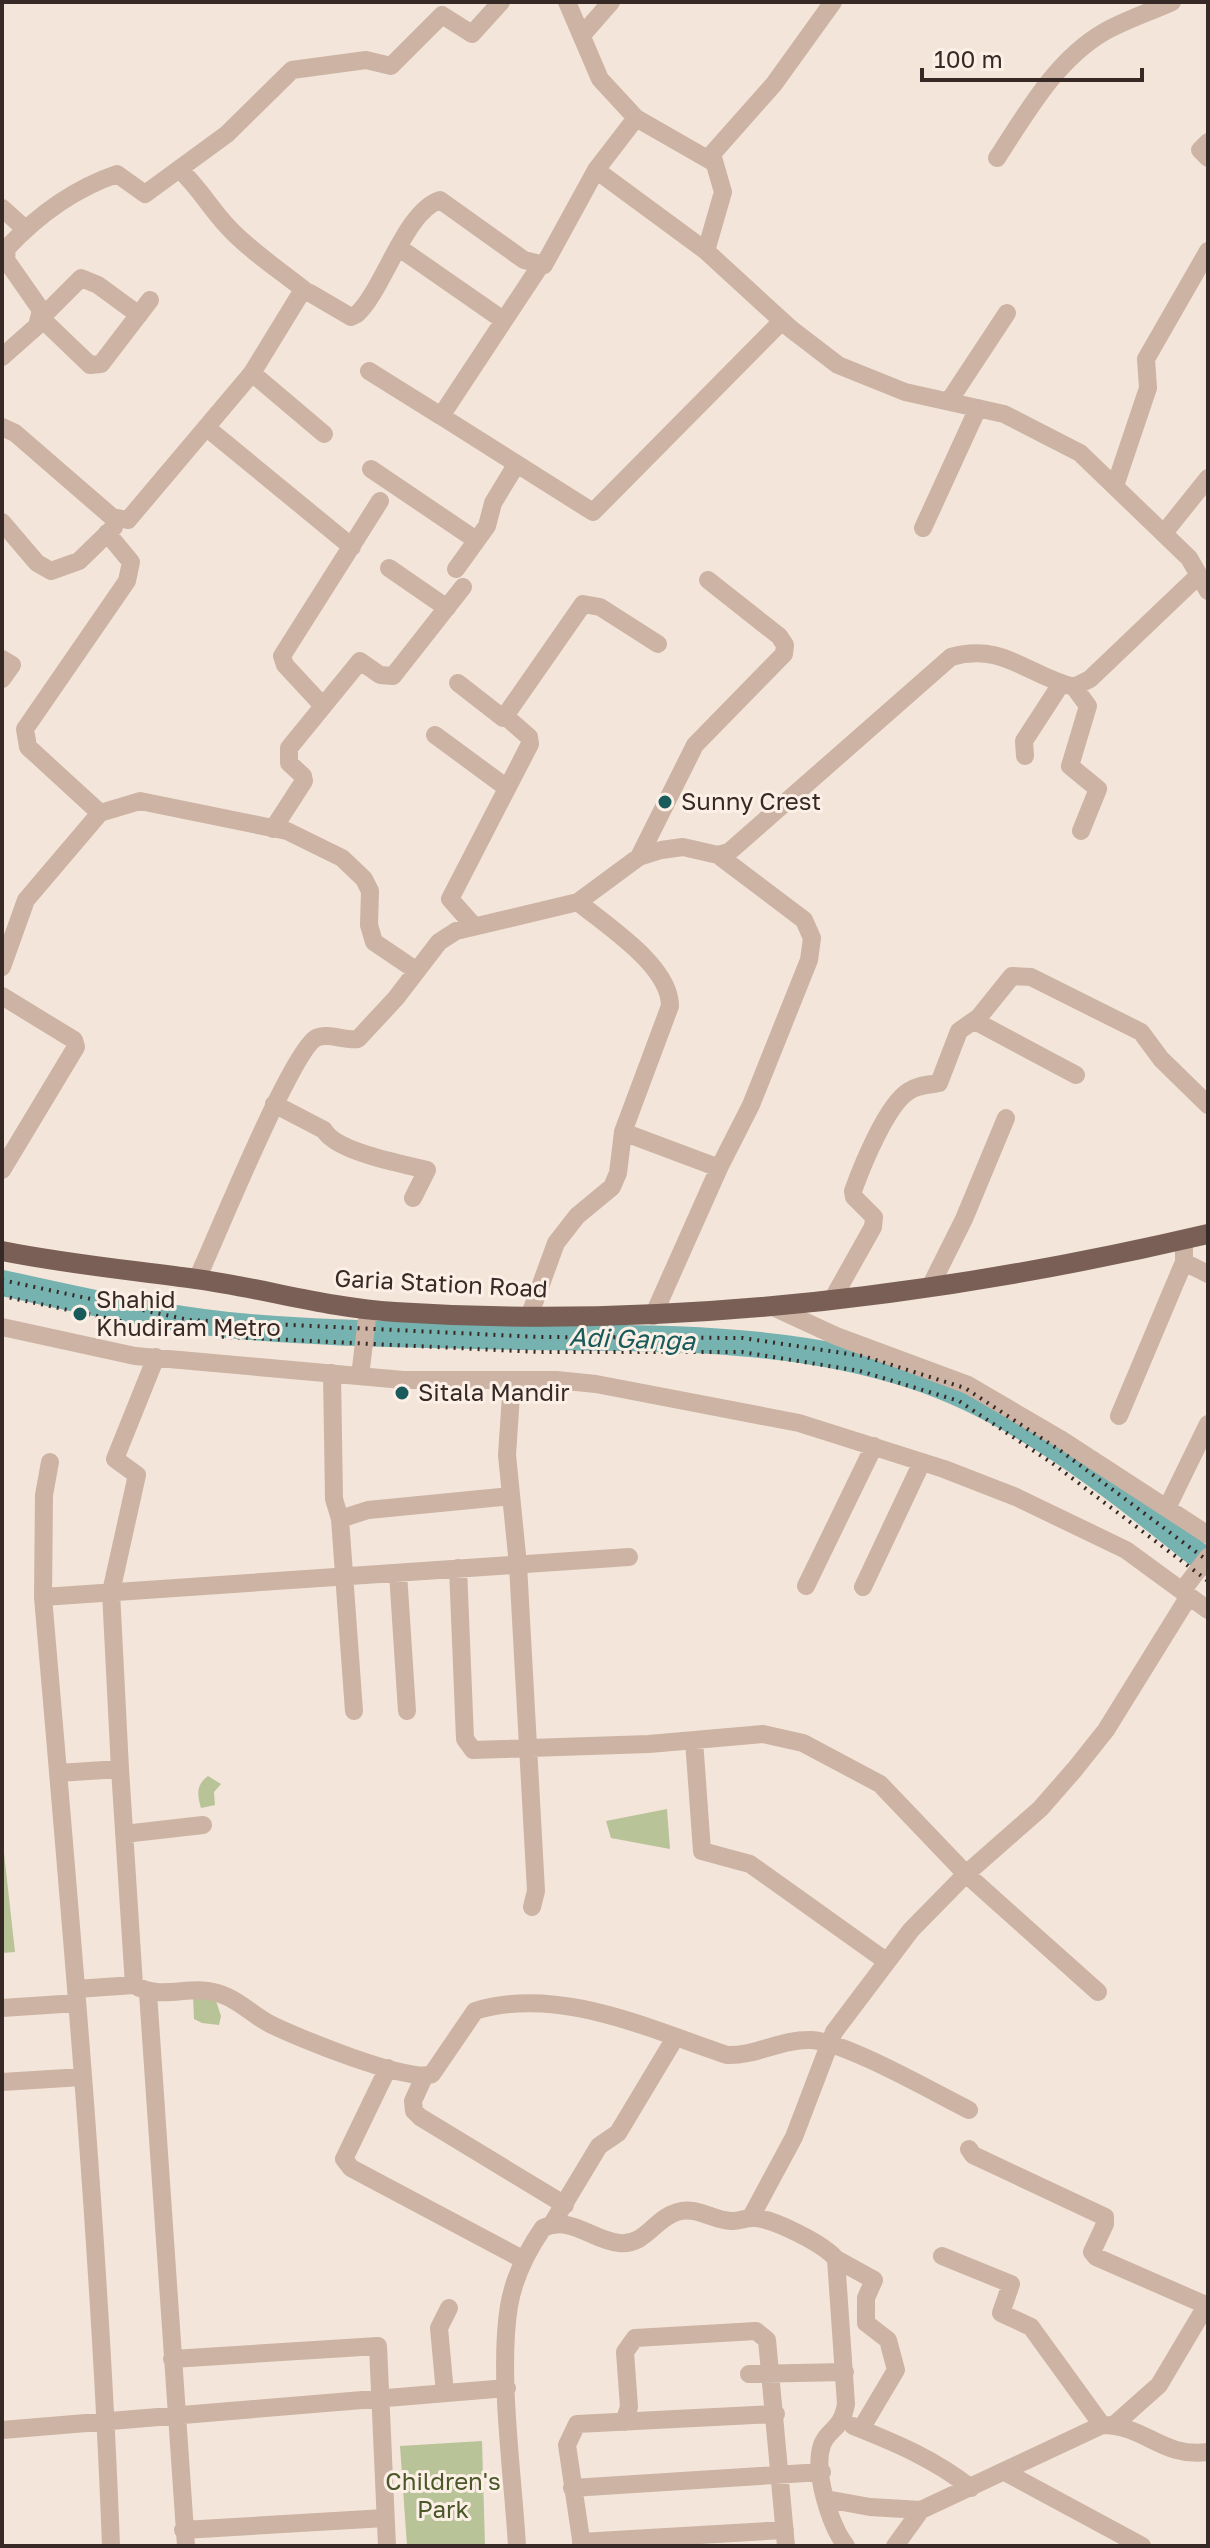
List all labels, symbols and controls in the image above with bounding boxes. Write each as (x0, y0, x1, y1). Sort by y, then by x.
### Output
scale bar (922, 32, 1142, 82)
text: 100 m (934, 44, 1003, 73)
place label: Sunny Crest (681, 786, 821, 815)
marker: Sunny Crest (656, 793, 674, 811)
street label: Garia Station Road (334, 1262, 549, 1303)
place label: Shahid Khudiram Metro (96, 1284, 281, 1341)
marker: Shahid Khudiram Metro (71, 1305, 89, 1323)
water label: Adi Ganga (568, 1321, 697, 1356)
place label: Sitala Mandir (418, 1377, 570, 1406)
marker: Sitala Mandir (393, 1384, 411, 1402)
park label: Children's Park (385, 2466, 501, 2523)

